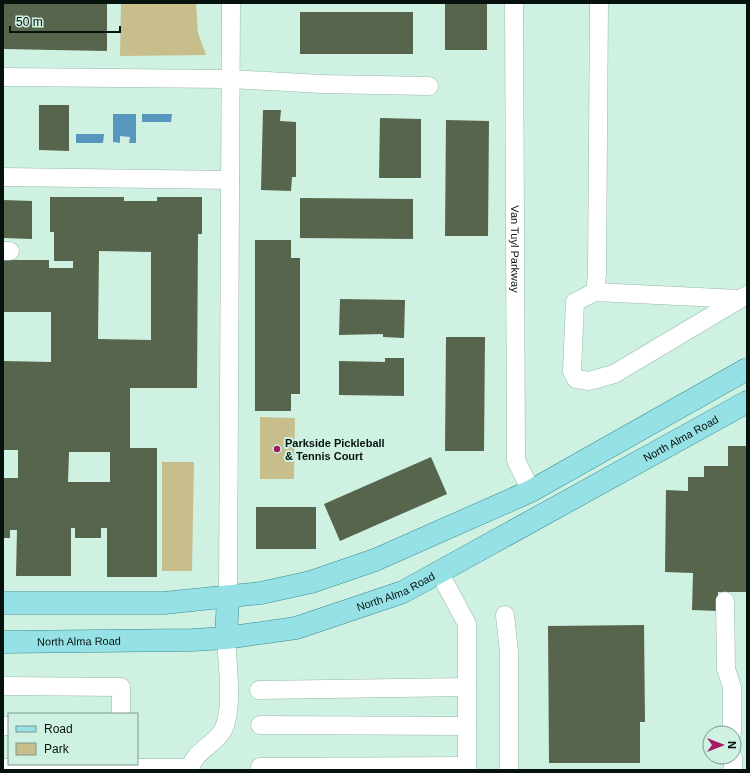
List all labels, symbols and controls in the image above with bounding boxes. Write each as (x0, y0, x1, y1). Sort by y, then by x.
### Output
scale bar (10, 8, 120, 34)
text: 50 m (16, 15, 43, 29)
street label: Van Tuyl Parkway (509, 205, 521, 293)
street label: North Alma Road (641, 413, 720, 464)
place label: Parkside Pickleball & Tennis Court (285, 437, 385, 462)
marker: Parkside Pickleball & Tennis Court (272, 444, 282, 454)
street label: North Alma Road (355, 570, 437, 613)
street label: North Alma Road (37, 635, 121, 648)
legend (8, 713, 138, 765)
text: Road (44, 722, 73, 736)
north arrow (702, 725, 742, 765)
text: N (726, 741, 738, 749)
text: Park (44, 742, 70, 756)

